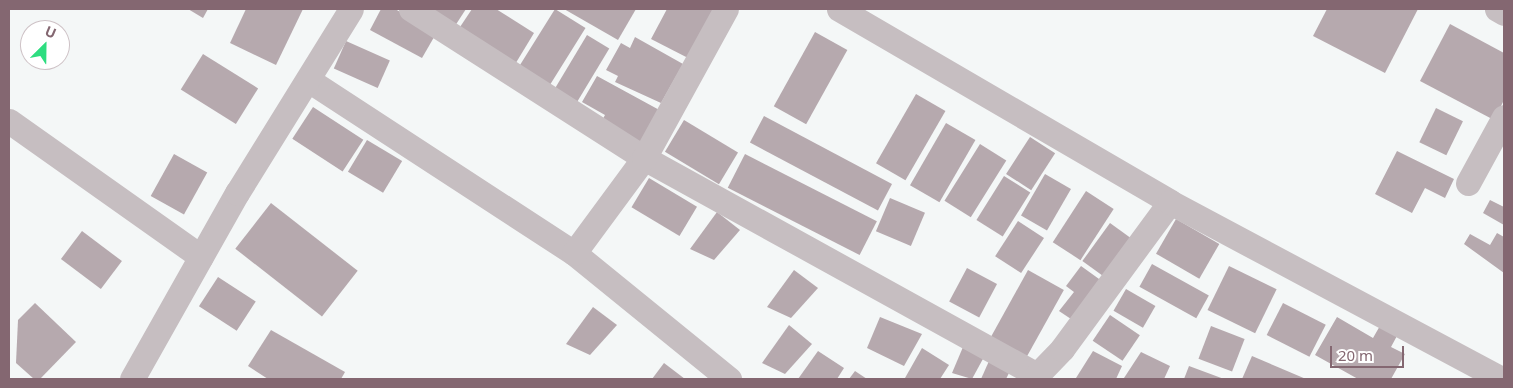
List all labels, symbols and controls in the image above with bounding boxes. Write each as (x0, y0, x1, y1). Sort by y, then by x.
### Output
north arrow (20, 20, 70, 70)
text: U (42, 21, 59, 42)
scale bar (1333, 336, 1407, 368)
text: 20 m (1338, 345, 1373, 365)

